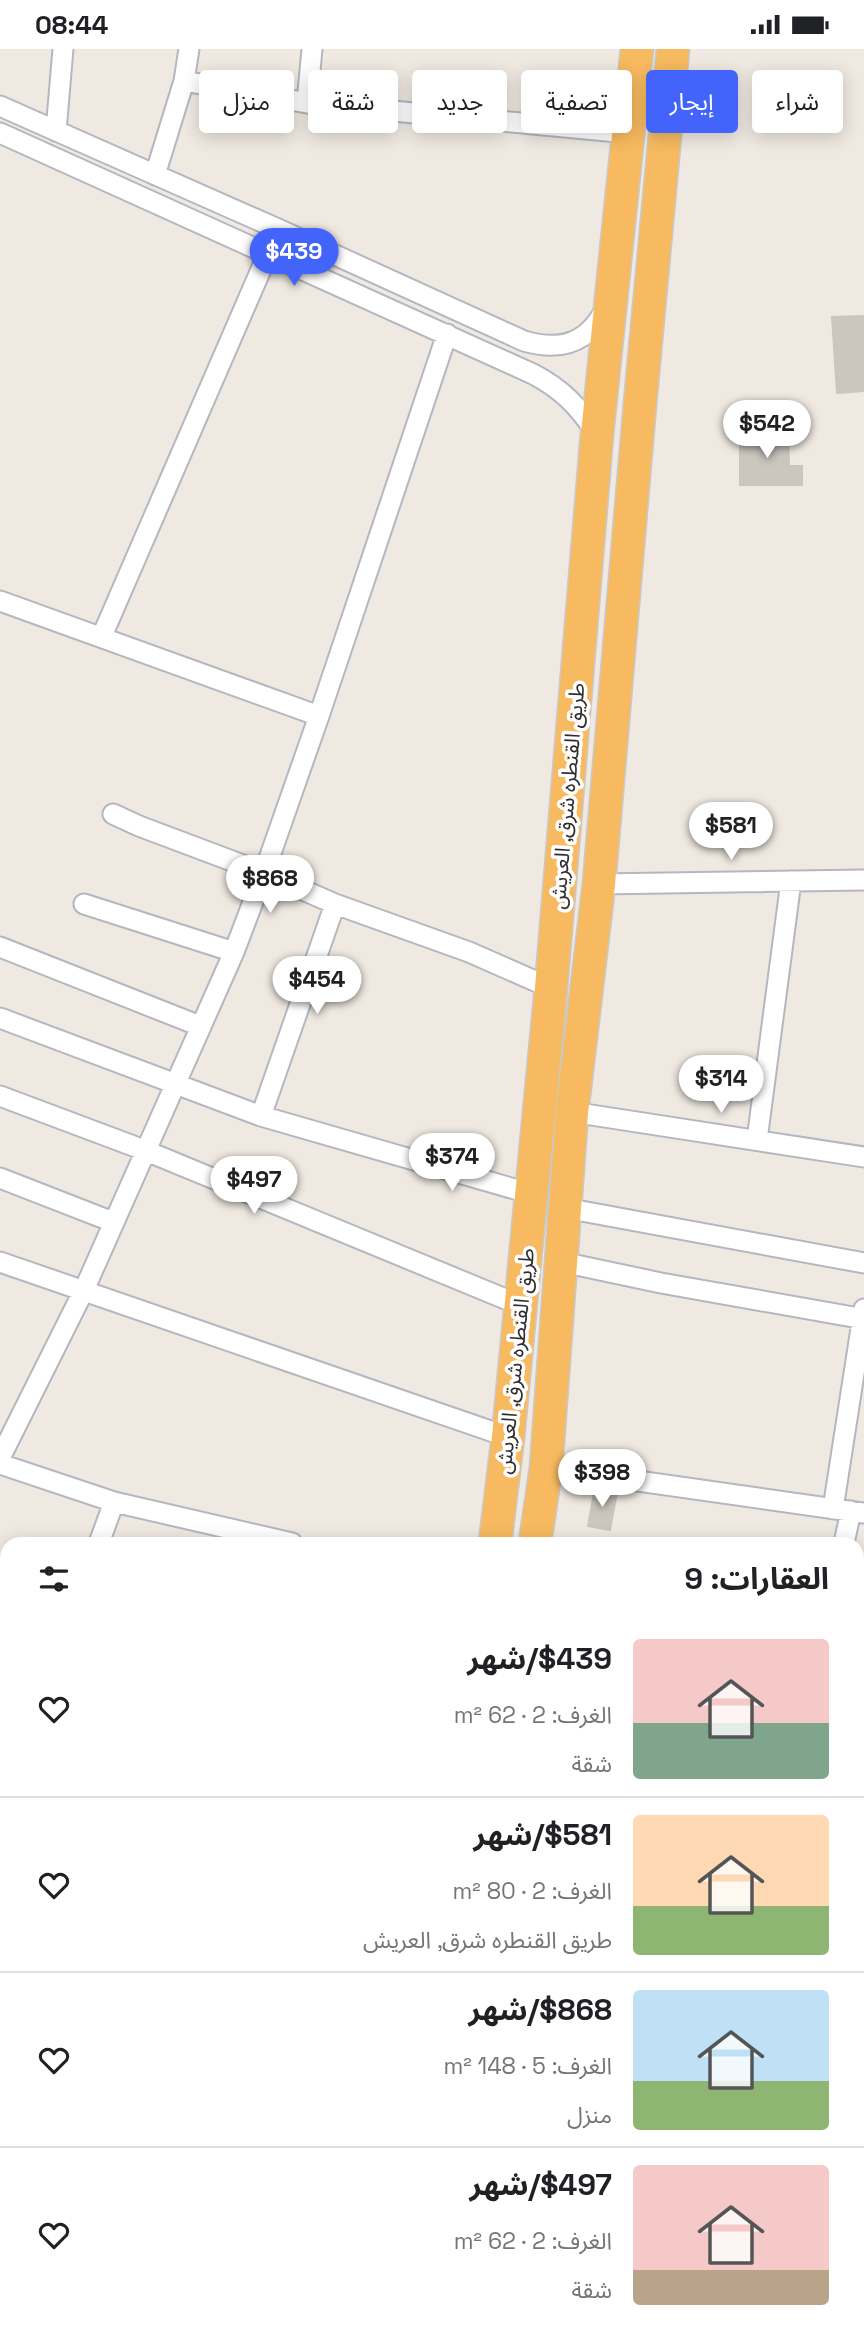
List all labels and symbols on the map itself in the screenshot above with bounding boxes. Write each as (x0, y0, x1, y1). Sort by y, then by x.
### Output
pin: $439 (253, 229, 335, 288)
pin: $542 (726, 401, 808, 460)
street label: طريق القنطره شرق, العريش (544, 682, 590, 910)
pin: $581 (690, 803, 772, 862)
pin: $868 (229, 855, 311, 915)
pin: $454 (276, 957, 358, 1016)
pin: $314 (680, 1055, 762, 1115)
pin: $374 (411, 1133, 493, 1193)
pin: $497 (213, 1157, 295, 1216)
street label: طريق القنطره شرق, العريش (490, 1247, 540, 1475)
pin: $398 (561, 1449, 643, 1509)

